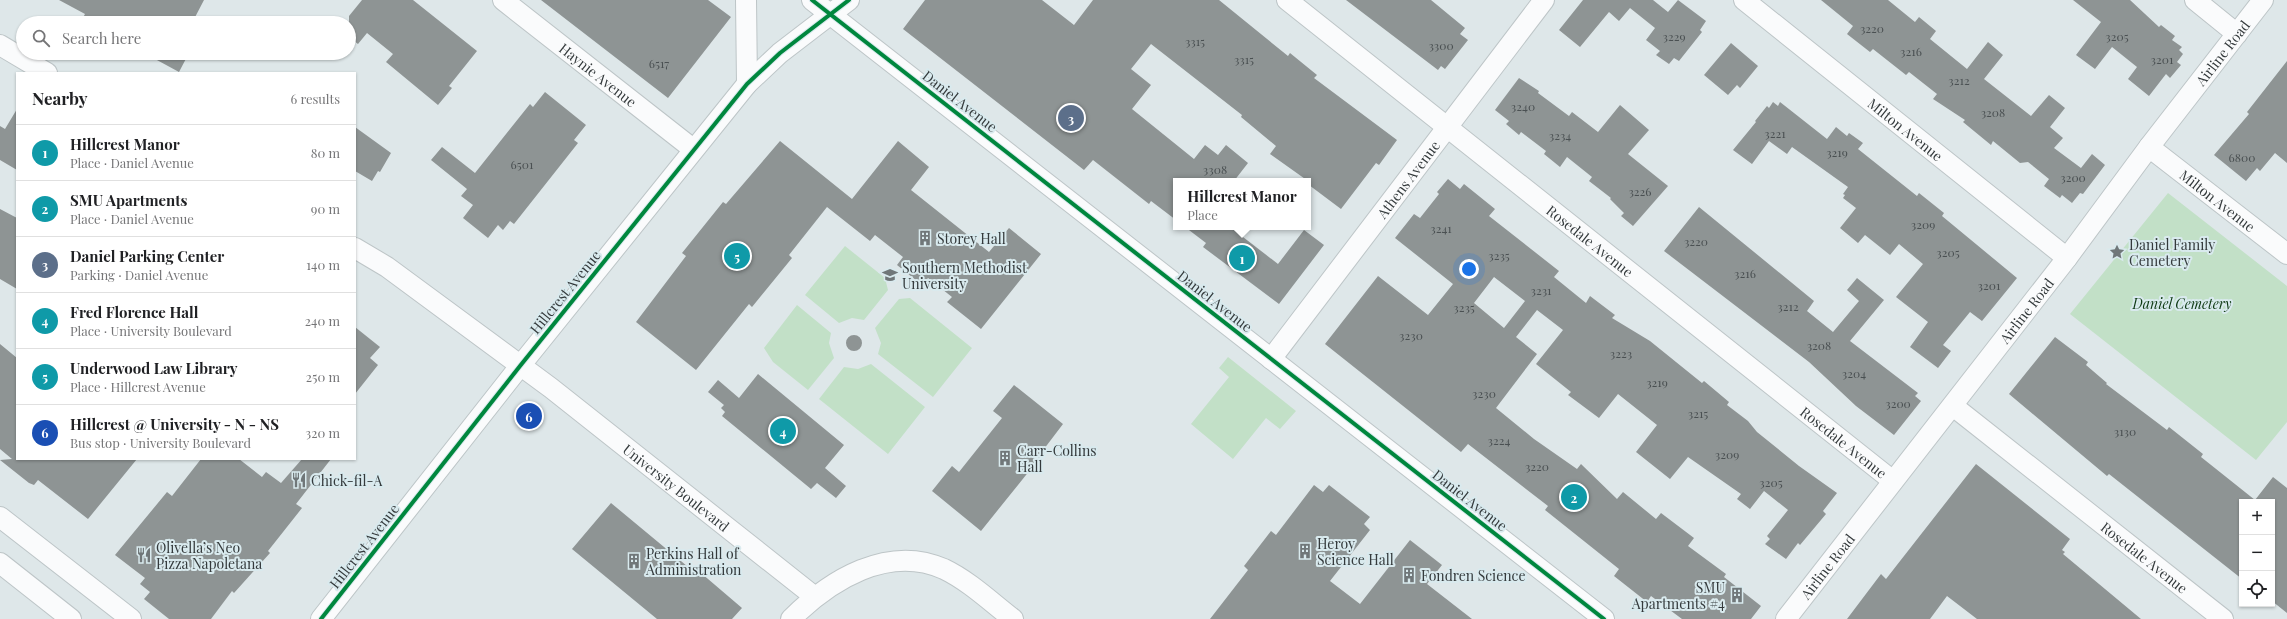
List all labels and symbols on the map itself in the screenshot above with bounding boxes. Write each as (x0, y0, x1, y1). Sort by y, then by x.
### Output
street label: Airline Road (2190, 16, 2254, 90)
house number: 3220 (1860, 20, 1884, 36)
house number: 3229 (1662, 28, 1686, 44)
house number: 3205 (2105, 28, 2129, 44)
house number: 3315 (1185, 33, 1205, 49)
house number: 3300 (1428, 37, 1454, 53)
street label: Haynie Avenue (556, 38, 641, 111)
house number: 3216 (1900, 43, 1922, 59)
house number: 3315 (1234, 51, 1254, 67)
house number: 3201 (2151, 51, 2174, 67)
house number: 6517 (649, 55, 669, 71)
street label: Daniel Avenue (919, 66, 1001, 136)
house number: 3212 (1948, 72, 1970, 88)
street label: Milton Avenue (1864, 93, 1947, 165)
house number: 3240 (1511, 98, 1535, 114)
pin: 3 (1058, 103, 1084, 133)
house number: 3208 (1981, 104, 2005, 120)
house number: 3221 (1764, 125, 1786, 141)
house number: 3234 (1549, 127, 1571, 143)
street label: Athens Avenue (1371, 136, 1444, 223)
house number: 3219 (1826, 144, 1848, 160)
house number: 6800 (2229, 149, 2255, 165)
house number: 6501 (511, 156, 534, 172)
house number: 3308 (1203, 161, 1227, 177)
street label: Milton Avenue (2176, 165, 2259, 236)
house number: 3200 (2060, 169, 2086, 185)
house number: 3226 (1628, 183, 1652, 199)
street label: Rosedale Avenue (1543, 200, 1637, 281)
house number: 3209 (1911, 216, 1935, 232)
house number: 3241 (1430, 220, 1452, 236)
building icon: Storey Hall (916, 229, 934, 247)
place label: Storey Hall (937, 229, 1006, 248)
house number: 3220 (1684, 233, 1708, 249)
place label: Daniel Family Cemetery (2129, 235, 2215, 270)
pin: 5 (724, 241, 750, 271)
pin: 1 (1229, 243, 1255, 273)
place icon: Daniel Family Cemetery (2108, 243, 2126, 261)
house number: 3205 (1936, 244, 1960, 260)
street label: Hillcrest Avenue (525, 246, 605, 338)
house number: 3235 (1488, 247, 1510, 263)
place label: Southern Methodist University (902, 258, 1028, 293)
your location (1459, 259, 1479, 279)
house number: 3216 (1734, 265, 1756, 281)
school or university icon: Southern Methodist University (881, 266, 899, 284)
street label: Daniel Avenue (1174, 266, 1256, 336)
street label: Airline Road (1994, 274, 2058, 348)
house number: 3201 (1978, 277, 2001, 293)
house number: 3231 (1530, 282, 1552, 298)
park label: Daniel Cemetery (2132, 294, 2232, 313)
house number: 3212 (1777, 298, 1799, 314)
house number: 3235 (1453, 299, 1475, 315)
house number: 3230 (1399, 327, 1423, 343)
house number: 3208 (1807, 337, 1831, 353)
house number: 3223 (1610, 345, 1632, 361)
house number: 3204 (1842, 365, 1866, 381)
house number: 3219 (1646, 374, 1668, 390)
house number: 3230 (1472, 385, 1496, 401)
house number: 3200 (1885, 395, 1911, 411)
pin: 6 (516, 401, 542, 431)
street label: Rosedale Avenue (1797, 402, 1891, 482)
house number: 3215 (1688, 405, 1708, 421)
pin: 4 (770, 416, 796, 446)
house number: 3130 (2114, 423, 2136, 439)
house number: 3224 (1488, 432, 1510, 448)
street label: University Boulevard (619, 439, 734, 535)
place label: Carr-Collins Hall (1017, 441, 1097, 476)
house number: 3209 (1715, 446, 1739, 462)
building icon: Carr-Collins Hall (996, 449, 1014, 467)
house number: 3220 (1525, 458, 1549, 474)
street label: Daniel Avenue (1429, 465, 1511, 535)
restaurant icon: Chick-fil-A (290, 471, 308, 489)
place label: Chick-fil-A (311, 471, 383, 490)
house number: 3205 (1759, 474, 1783, 490)
pin: 2 (1561, 482, 1587, 512)
street label: Hillcrest Avenue (325, 500, 403, 592)
street label: Rosedale Avenue (2097, 517, 2192, 597)
street label: Airline Road (1795, 530, 1859, 603)
place label: Heroy Science Hall (1317, 534, 1394, 569)
place label: Olivella’s Neo Pizza Napoletana (156, 538, 262, 573)
building icon: Heroy Science Hall (1296, 542, 1314, 560)
place label: Perkins Hall of Administration (645, 544, 742, 579)
restaurant icon: Olivella’s Neo Pizza Napoletana (135, 546, 153, 564)
building icon: Perkins Hall of Administration (625, 552, 643, 570)
building icon: Fondren Science (1400, 566, 1418, 584)
place label: Fondren Science (1421, 566, 1525, 585)
place label: SMU Apartments #4 (1631, 578, 1725, 613)
building icon: SMU Apartments #4 (1728, 586, 1746, 604)

